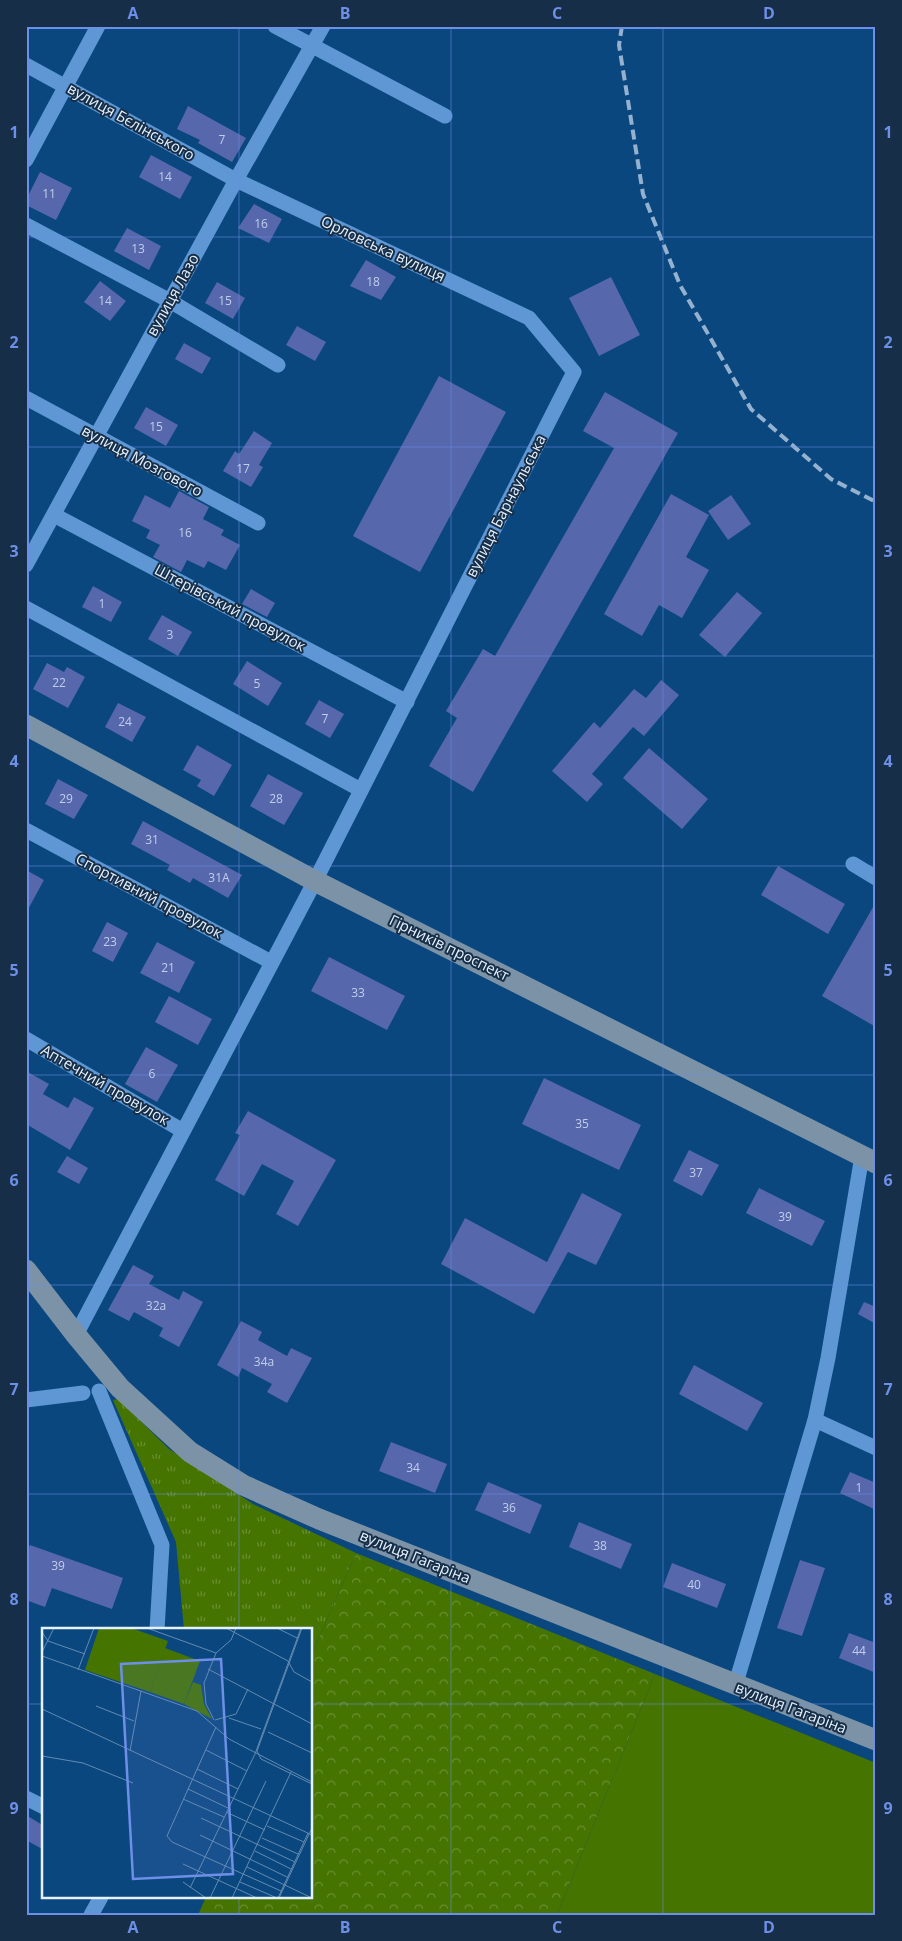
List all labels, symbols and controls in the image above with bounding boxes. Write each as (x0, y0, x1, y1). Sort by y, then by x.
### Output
text: A (127, 2, 139, 24)
text: B (340, 2, 350, 24)
text: C (552, 2, 562, 24)
text: D (763, 2, 775, 24)
street label: вулиця Бєлінського (64, 78, 199, 164)
text: 1 (9, 121, 19, 143)
text: 1 (883, 121, 893, 143)
house number: 7 (219, 131, 226, 148)
house number: 14 (158, 168, 172, 185)
house number: 11 (42, 185, 56, 202)
street label: Орловська вулиця (318, 210, 449, 286)
house number: 16 (254, 215, 268, 232)
house number: 13 (131, 240, 145, 257)
street label: вулиця Лазо (141, 250, 203, 339)
house number: 18 (366, 273, 380, 290)
house number: 14 (98, 292, 112, 309)
house number: 15 (218, 292, 232, 309)
text: 2 (9, 331, 19, 353)
text: 2 (883, 331, 893, 353)
house number: 15 (149, 418, 163, 435)
street label: вулиця Мозгового (79, 420, 206, 500)
street label: вулиця Барнаульська (460, 431, 550, 580)
house number: 17 (236, 460, 250, 477)
house number: 16 (178, 524, 192, 541)
text: 3 (9, 540, 19, 562)
text: 3 (883, 540, 893, 562)
street label: Штерівський провулок (151, 559, 310, 656)
house number: 1 (99, 595, 105, 612)
house number: 3 (167, 626, 174, 643)
house number: 22 (52, 674, 66, 691)
house number: 5 (254, 675, 261, 692)
house number: 7 (322, 710, 329, 727)
house number: 24 (118, 713, 132, 730)
text: 4 (9, 750, 19, 772)
text: 4 (883, 750, 893, 772)
house number: 29 (59, 790, 73, 807)
house number: 28 (269, 790, 283, 807)
house number: 31 (145, 831, 159, 848)
street label: Спортивний провулок (73, 848, 227, 942)
house number: 31А (208, 869, 230, 886)
street label: Гірників проспект (386, 909, 513, 985)
house number: 23 (103, 933, 117, 950)
text: 5 (9, 959, 19, 981)
house number: 21 (161, 959, 175, 976)
text: 5 (883, 959, 893, 981)
house number: 33 (351, 984, 365, 1001)
street label: Аптечний провулок (38, 1039, 173, 1129)
house number: 6 (149, 1065, 156, 1082)
house number: 35 (575, 1115, 589, 1132)
house number: 37 (689, 1164, 703, 1181)
text: 6 (9, 1169, 19, 1191)
text: 6 (883, 1169, 893, 1191)
house number: 39 (778, 1208, 792, 1225)
house number: 32а (146, 1297, 166, 1314)
house number: 34а (254, 1353, 274, 1370)
text: 7 (9, 1378, 19, 1400)
text: 7 (883, 1378, 893, 1400)
house number: 34 (406, 1459, 420, 1476)
house number: 1 (856, 1479, 862, 1496)
house number: 36 (502, 1499, 516, 1516)
street label: вулиця Гагаріна (357, 1525, 474, 1587)
house number: 38 (593, 1537, 607, 1554)
house number: 39 (51, 1557, 65, 1574)
house number: 40 (687, 1576, 701, 1593)
text: 8 (9, 1588, 19, 1610)
text: 8 (883, 1588, 893, 1610)
inset map (42, 1628, 312, 1898)
house number: 44 (852, 1642, 866, 1659)
street label: вулиця Гагаріна (733, 1677, 850, 1737)
text: 9 (9, 1797, 19, 1819)
text: 9 (883, 1797, 893, 1819)
text: A (127, 1916, 139, 1938)
text: B (340, 1916, 350, 1938)
text: C (552, 1916, 562, 1938)
text: D (763, 1916, 775, 1938)

